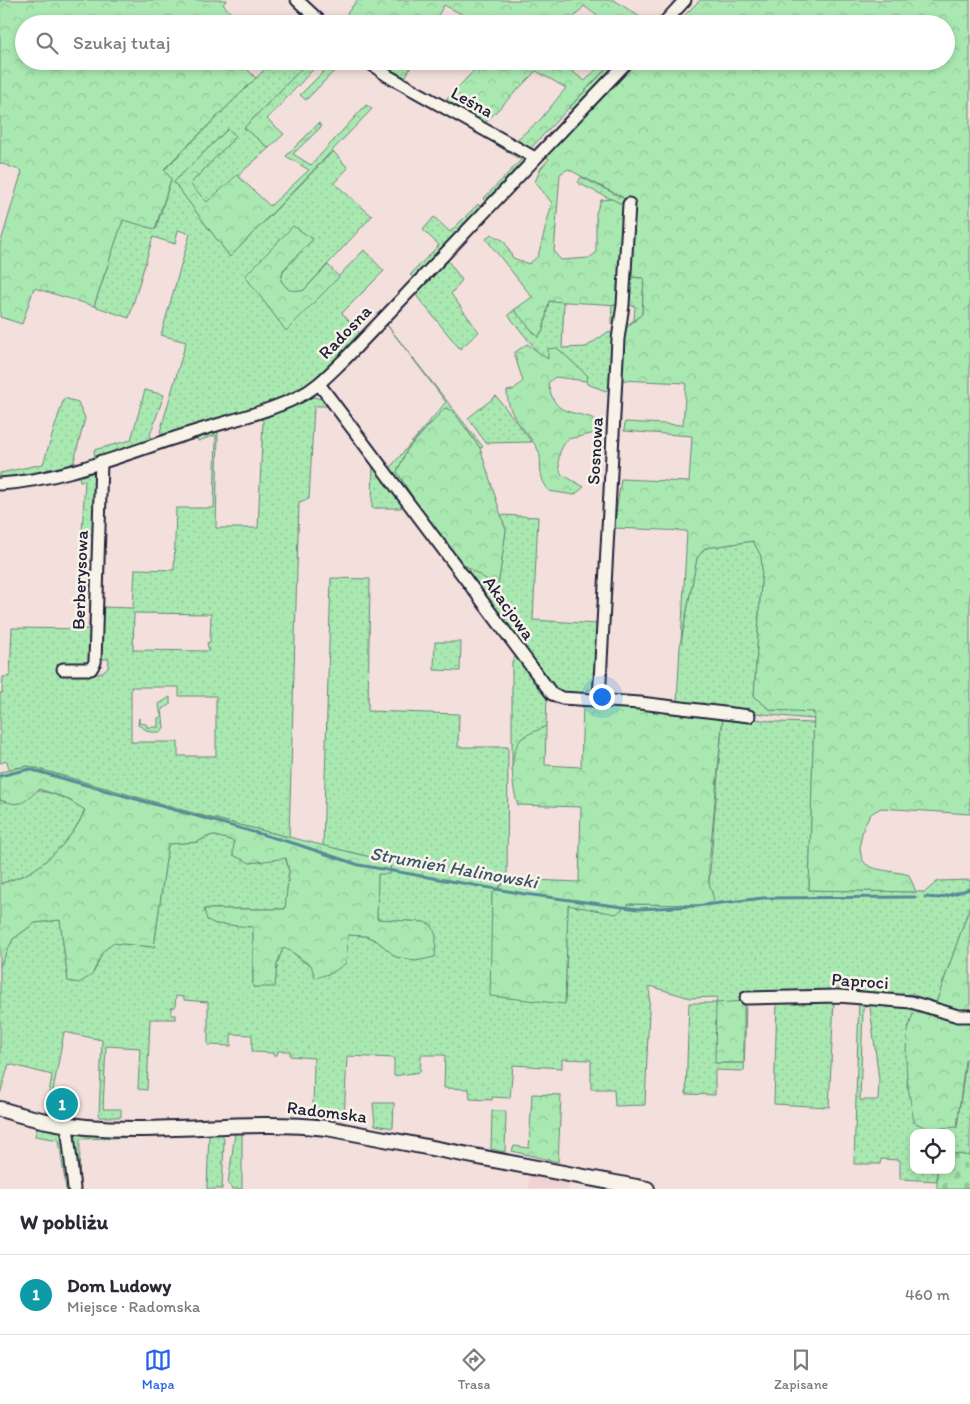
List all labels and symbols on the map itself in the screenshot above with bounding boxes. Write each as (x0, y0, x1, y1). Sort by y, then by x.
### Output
street label: Leśna (447, 82, 497, 123)
street label: Radosna (314, 300, 377, 364)
street label: Sosnowa (582, 416, 608, 485)
street label: Berberysowa (67, 529, 93, 630)
street label: Akacjowa (478, 572, 540, 645)
your location (589, 684, 615, 710)
water label: Strumień Halinowski (368, 841, 541, 894)
street label: Paproci (831, 968, 889, 994)
pin: 1 (46, 1085, 78, 1123)
street label: Radomska (286, 1096, 369, 1128)

